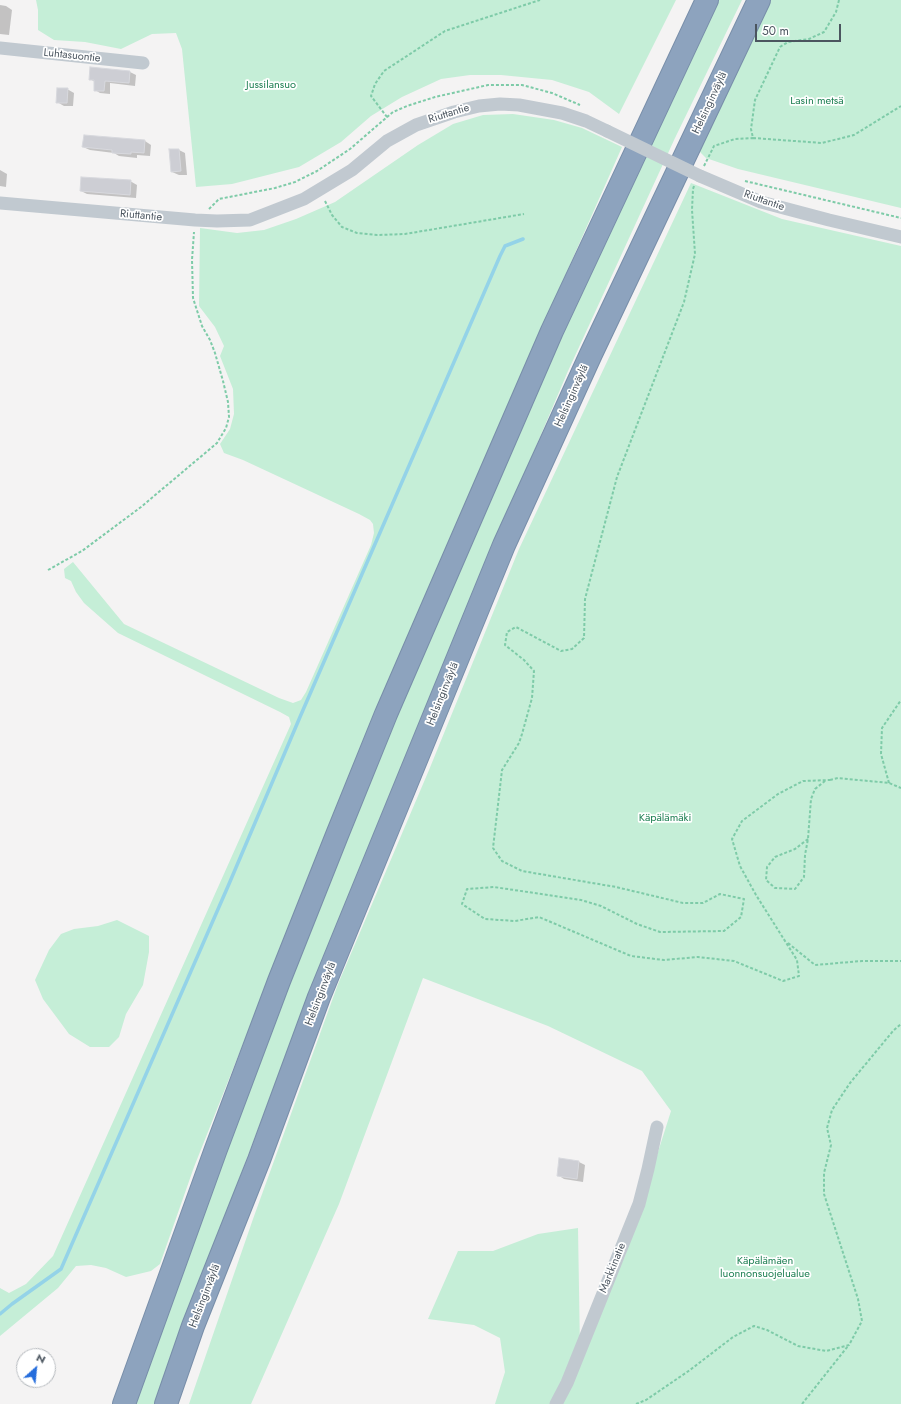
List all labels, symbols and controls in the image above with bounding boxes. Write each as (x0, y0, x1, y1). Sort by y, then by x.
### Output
scale bar (757, 16, 843, 42)
text: 50 m (762, 22, 789, 40)
street label: Luhtasuontie (43, 46, 101, 66)
street label: Helsinginväylä (690, 70, 730, 136)
park label: Jussilansuo (246, 78, 296, 92)
park label: Lasin metsä (790, 94, 844, 108)
street label: Riuttantie (427, 102, 471, 126)
street label: Riuttantie (742, 188, 786, 214)
street label: Riuttantie (119, 208, 163, 224)
street label: Helsinginväylä (552, 363, 592, 429)
street label: Helsinginväylä (424, 661, 462, 727)
park label: Käpälämäki (639, 811, 691, 825)
street label: Helsinginväylä (303, 960, 339, 1028)
street label: Markkinatie (597, 1241, 629, 1295)
park label: Käpälämäen luonnonsuojelualue (720, 1254, 810, 1280)
street label: Helsinginväylä (187, 1262, 223, 1330)
north arrow (16, 1348, 56, 1388)
text: N (33, 1349, 49, 1367)

